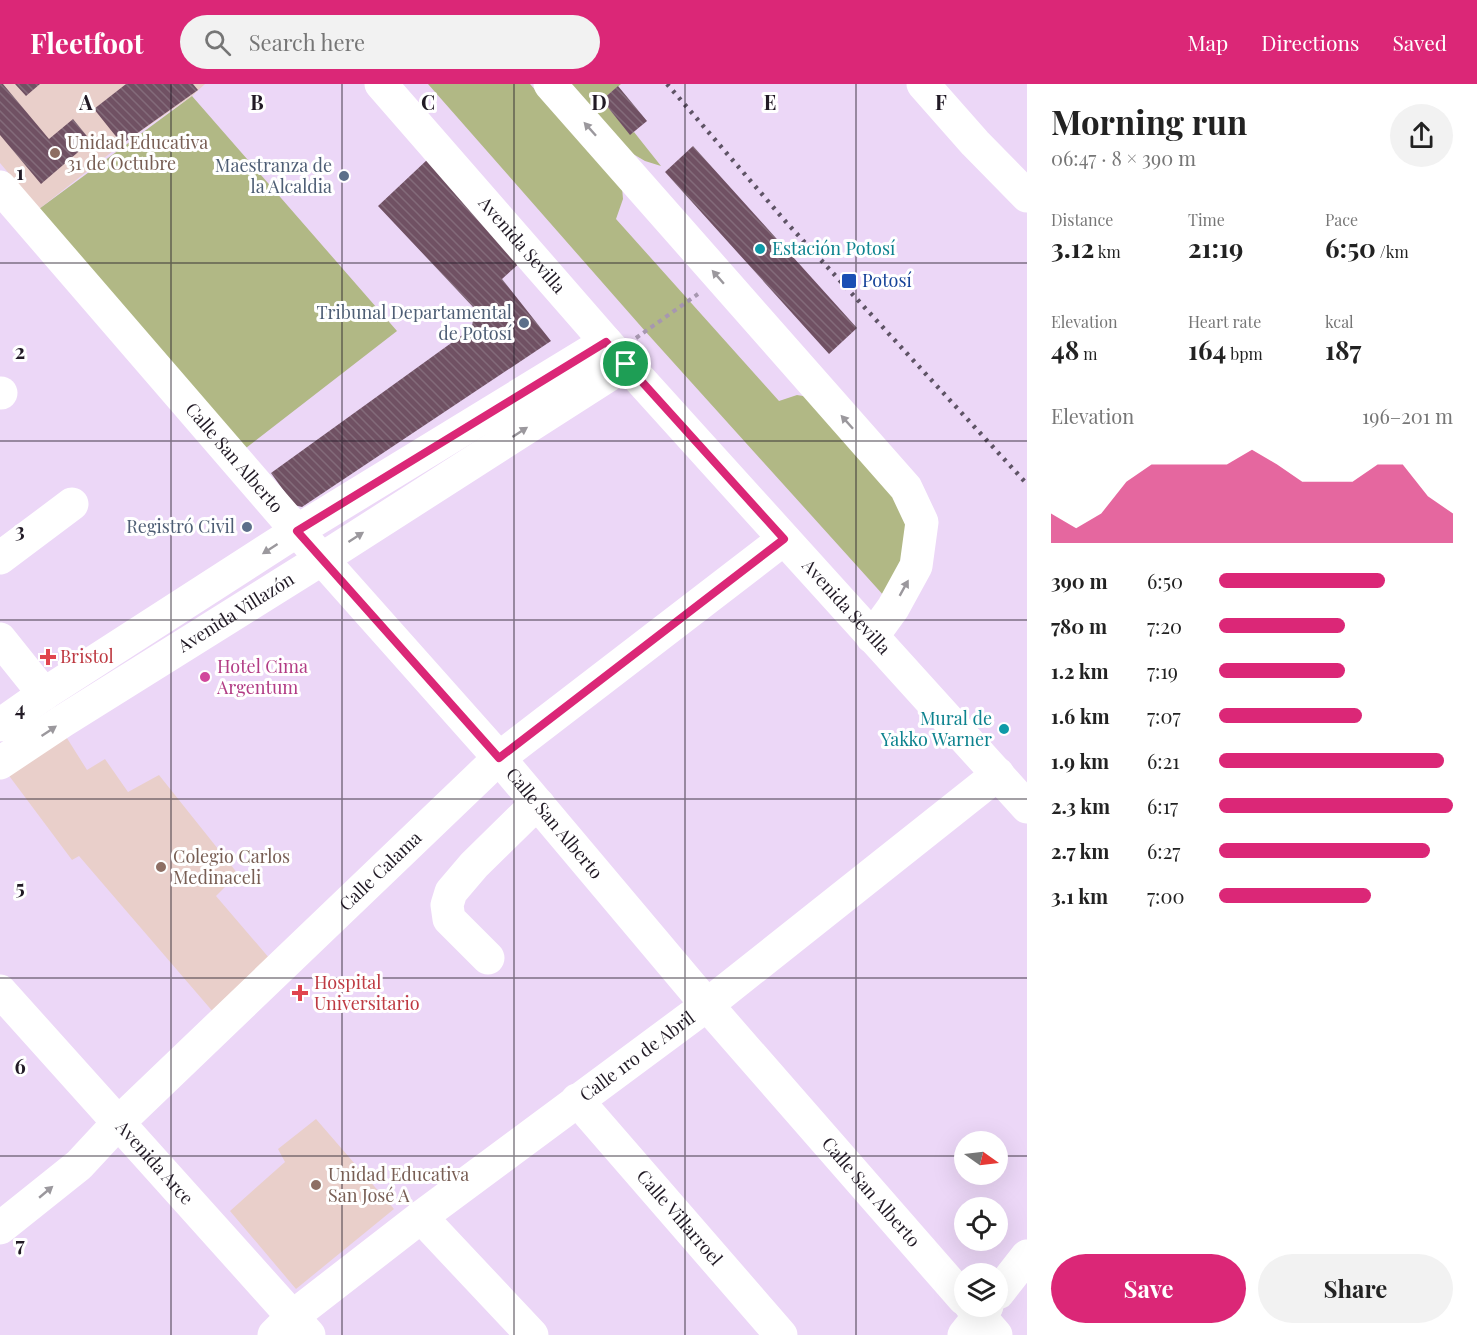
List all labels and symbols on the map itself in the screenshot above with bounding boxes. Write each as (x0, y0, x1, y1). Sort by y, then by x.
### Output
text: A (78, 88, 93, 115)
text: B (250, 88, 264, 115)
text: C (421, 88, 435, 115)
text: D (591, 88, 607, 115)
text: E (764, 88, 776, 115)
text: F (935, 88, 947, 115)
one-way arrow (584, 122, 597, 137)
place label: Unidad Educativa 31 de Octubre (67, 130, 208, 175)
marker: Unidad Educativa 31 de Octubre (48, 146, 62, 160)
place label: Maestranza de la Alcaldia (215, 153, 332, 198)
text: 1 (16, 158, 24, 185)
marker: Maestranza de la Alcaldia (337, 169, 351, 183)
street label: Avenida Sevilla (473, 190, 571, 298)
place label: Estación Potosí (772, 236, 895, 260)
marker: Estación Potosí (753, 242, 767, 256)
place label: Potosí (862, 268, 912, 292)
one-way arrow (711, 269, 724, 284)
marker: Potosí (840, 272, 858, 290)
place label: Tribunal Departamental de Potosí (316, 300, 512, 345)
marker: Tribunal Departamental de Potosí (517, 316, 531, 330)
text: 2 (15, 337, 25, 364)
pin (600, 338, 651, 389)
street label: Calle San Alberto (180, 397, 289, 518)
one-way arrow (840, 415, 854, 430)
one-way arrow (512, 427, 528, 438)
place label: Registró Civil (126, 514, 235, 538)
text: 3 (15, 516, 25, 543)
marker: Registró Civil (240, 520, 254, 534)
one-way arrow (348, 532, 364, 543)
one-way arrow (262, 543, 278, 554)
street label: Avenida Sevilla (797, 553, 896, 659)
street label: Avenida Villazón (172, 566, 299, 658)
one-way arrow (899, 579, 909, 596)
place label: Bristol (60, 644, 114, 668)
marker: Bristol (41, 650, 55, 664)
place label: Hotel Cima Argentum (216, 654, 308, 699)
marker: Hotel Cima Argentum (198, 670, 212, 684)
text: 4 (15, 694, 25, 721)
place label: Mural de Yakko Warner (880, 706, 992, 751)
marker: Mural de Yakko Warner (997, 722, 1011, 736)
one-way arrow (40, 725, 57, 736)
street label: Calle San Alberto (501, 762, 609, 884)
street label: Calle Calama (333, 826, 426, 916)
place label: Colegio Carlos Medinaceli (173, 844, 290, 889)
marker: Colegio Carlos Medinaceli (154, 860, 168, 874)
text: 5 (15, 873, 25, 900)
place label: Hospital Universitario (314, 970, 420, 1015)
marker: Hospital Universitario (291, 984, 309, 1002)
street label: Calle 1ro de Abril (575, 1005, 699, 1106)
text: 6 (14, 1052, 26, 1079)
street label: Avenida Arce (110, 1114, 199, 1209)
north arrow (954, 1131, 1008, 1185)
street label: Calle San Alberto (817, 1132, 926, 1252)
place label: Unidad Educativa San José A (328, 1162, 469, 1207)
street label: Calle Villarroel (632, 1164, 728, 1270)
marker: Unidad Educativa San José A (309, 1178, 323, 1192)
one-way arrow (39, 1187, 54, 1199)
text: 7 (15, 1230, 25, 1257)

